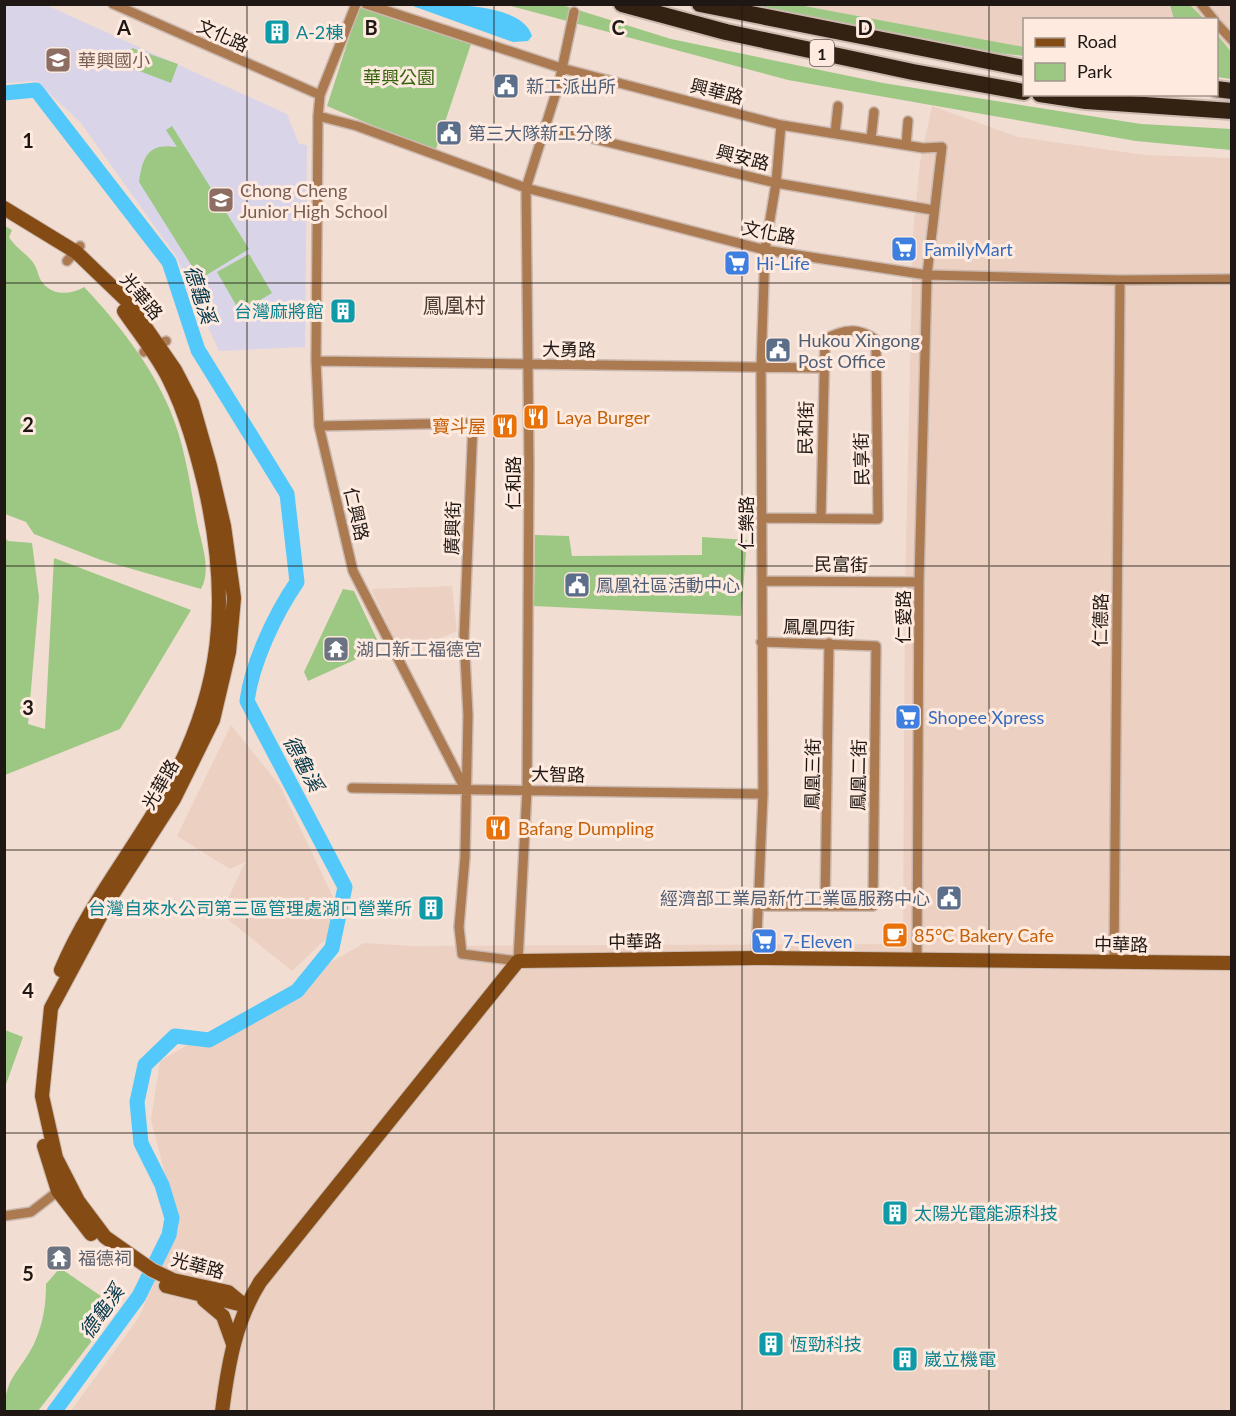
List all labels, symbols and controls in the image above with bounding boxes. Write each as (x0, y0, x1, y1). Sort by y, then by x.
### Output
street label: 文化路 (194, 14, 252, 56)
text: A (116, 15, 131, 39)
text: B (364, 15, 378, 39)
text: C (611, 15, 625, 39)
text: D (857, 15, 873, 39)
building icon: A-2棟 (262, 17, 292, 47)
legend (1023, 18, 1218, 96)
place label: A-2棟 (296, 21, 343, 43)
text: Road (1077, 30, 1117, 52)
road number: 1 (810, 40, 834, 66)
school or university icon: 華興國小 (43, 45, 73, 75)
place label: 華興國小 (78, 49, 150, 71)
text: Park (1077, 60, 1113, 82)
park label: 華興公園 (363, 66, 435, 88)
public building icon: 新工派出所 (491, 71, 521, 101)
street label: 興華路 (688, 74, 746, 108)
place label: 新工派出所 (526, 75, 616, 97)
public building icon: 第三大隊新工分隊 (434, 118, 464, 148)
place label: 第三大隊新工分隊 (468, 122, 612, 144)
text: 1 (22, 128, 34, 152)
street label: 興安路 (714, 140, 772, 174)
place label: Chong Cheng Junior High School (240, 179, 388, 222)
school or university icon: Chong Cheng Junior High School (206, 185, 236, 215)
street label: 文化路 (740, 216, 798, 248)
supermarket icon: FamilyMart (889, 234, 919, 264)
place label: FamilyMart (924, 238, 1013, 260)
supermarket icon: Hi-Life (722, 248, 752, 278)
place label: Hi-Life (756, 252, 810, 274)
water label: 德龜溪 (180, 262, 223, 329)
street label: 光華路 (116, 268, 168, 324)
district label: 鳳凰村 (423, 292, 486, 317)
building icon: 台灣麻將館 (328, 296, 358, 326)
place label: 台灣麻將館 (234, 300, 324, 322)
place label: Hukou Xingong Post Office (798, 329, 920, 372)
public building icon: Hukou Xingong Post Office (763, 335, 793, 365)
street label: 大勇路 (542, 338, 596, 360)
street label: 民和街 (794, 401, 816, 455)
restaurant icon: Laya Burger (521, 402, 551, 432)
place label: Laya Burger (556, 406, 650, 428)
restaurant icon: 寶斗屋 (490, 411, 520, 441)
text: 2 (22, 412, 34, 436)
place label: 寶斗屋 (432, 415, 486, 437)
street label: 民享街 (850, 432, 872, 486)
street label: 仁和路 (502, 456, 524, 510)
street label: 仁興路 (340, 485, 374, 543)
street label: 仁樂路 (735, 496, 757, 550)
street label: 廣興街 (440, 501, 464, 555)
street label: 民富街 (814, 553, 868, 575)
public building icon: 鳳凰社區活動中心 (562, 570, 592, 600)
place label: 鳳凰社區活動中心 (596, 574, 740, 596)
street label: 仁愛路 (892, 590, 914, 644)
street label: 仁德路 (1089, 593, 1111, 647)
street label: 鳳凰四街 (783, 615, 855, 639)
temple icon: 湖口新工福德宮 (321, 634, 351, 664)
place label: 湖口新工福德宮 (356, 638, 482, 660)
text: 3 (22, 695, 34, 719)
supermarket icon: Shopee Xpress (893, 702, 923, 732)
place label: Shopee Xpress (928, 706, 1045, 728)
water label: 德龜溪 (279, 731, 330, 798)
street label: 鳳凰三街 (800, 738, 824, 810)
street label: 鳳凰二街 (846, 739, 870, 811)
street label: 光華路 (137, 755, 183, 813)
street label: 大智路 (531, 763, 585, 785)
restaurant icon: Bafang Dumpling (483, 813, 513, 843)
place label: Bafang Dumpling (518, 817, 654, 839)
public building icon: 經濟部工業局新竹工業區服務中心 (934, 883, 964, 913)
place label: 經濟部工業局新竹工業區服務中心 (660, 887, 930, 909)
building icon: 台灣自來水公司第三區管理處湖口營業所 (416, 893, 446, 923)
place label: 台灣自來水公司第三區管理處湖口營業所 (88, 897, 412, 919)
cafe icon: 85°C Bakery Cafe (880, 920, 910, 950)
place label: 85°C Bakery Cafe (914, 924, 1054, 946)
supermarket icon: 7-Eleven (749, 926, 779, 956)
street label: 中華路 (608, 930, 662, 952)
place label: 7-Eleven (783, 930, 853, 952)
street label: 中華路 (1094, 933, 1148, 955)
text: 4 (22, 978, 34, 1002)
building icon: 太陽光電能源科技 (880, 1198, 910, 1228)
place label: 太陽光電能源科技 (914, 1202, 1058, 1224)
temple icon: 福德祠 (44, 1243, 74, 1273)
place label: 福德祠 (78, 1247, 132, 1269)
street label: 光華路 (169, 1247, 227, 1283)
text: 5 (22, 1261, 34, 1285)
water label: 德龜溪 (74, 1277, 130, 1342)
building icon: 恆勁科技 (756, 1329, 786, 1359)
place label: 恆勁科技 (790, 1333, 862, 1355)
building icon: 崴立機電 (890, 1344, 920, 1374)
place label: 崴立機電 (924, 1348, 996, 1370)

